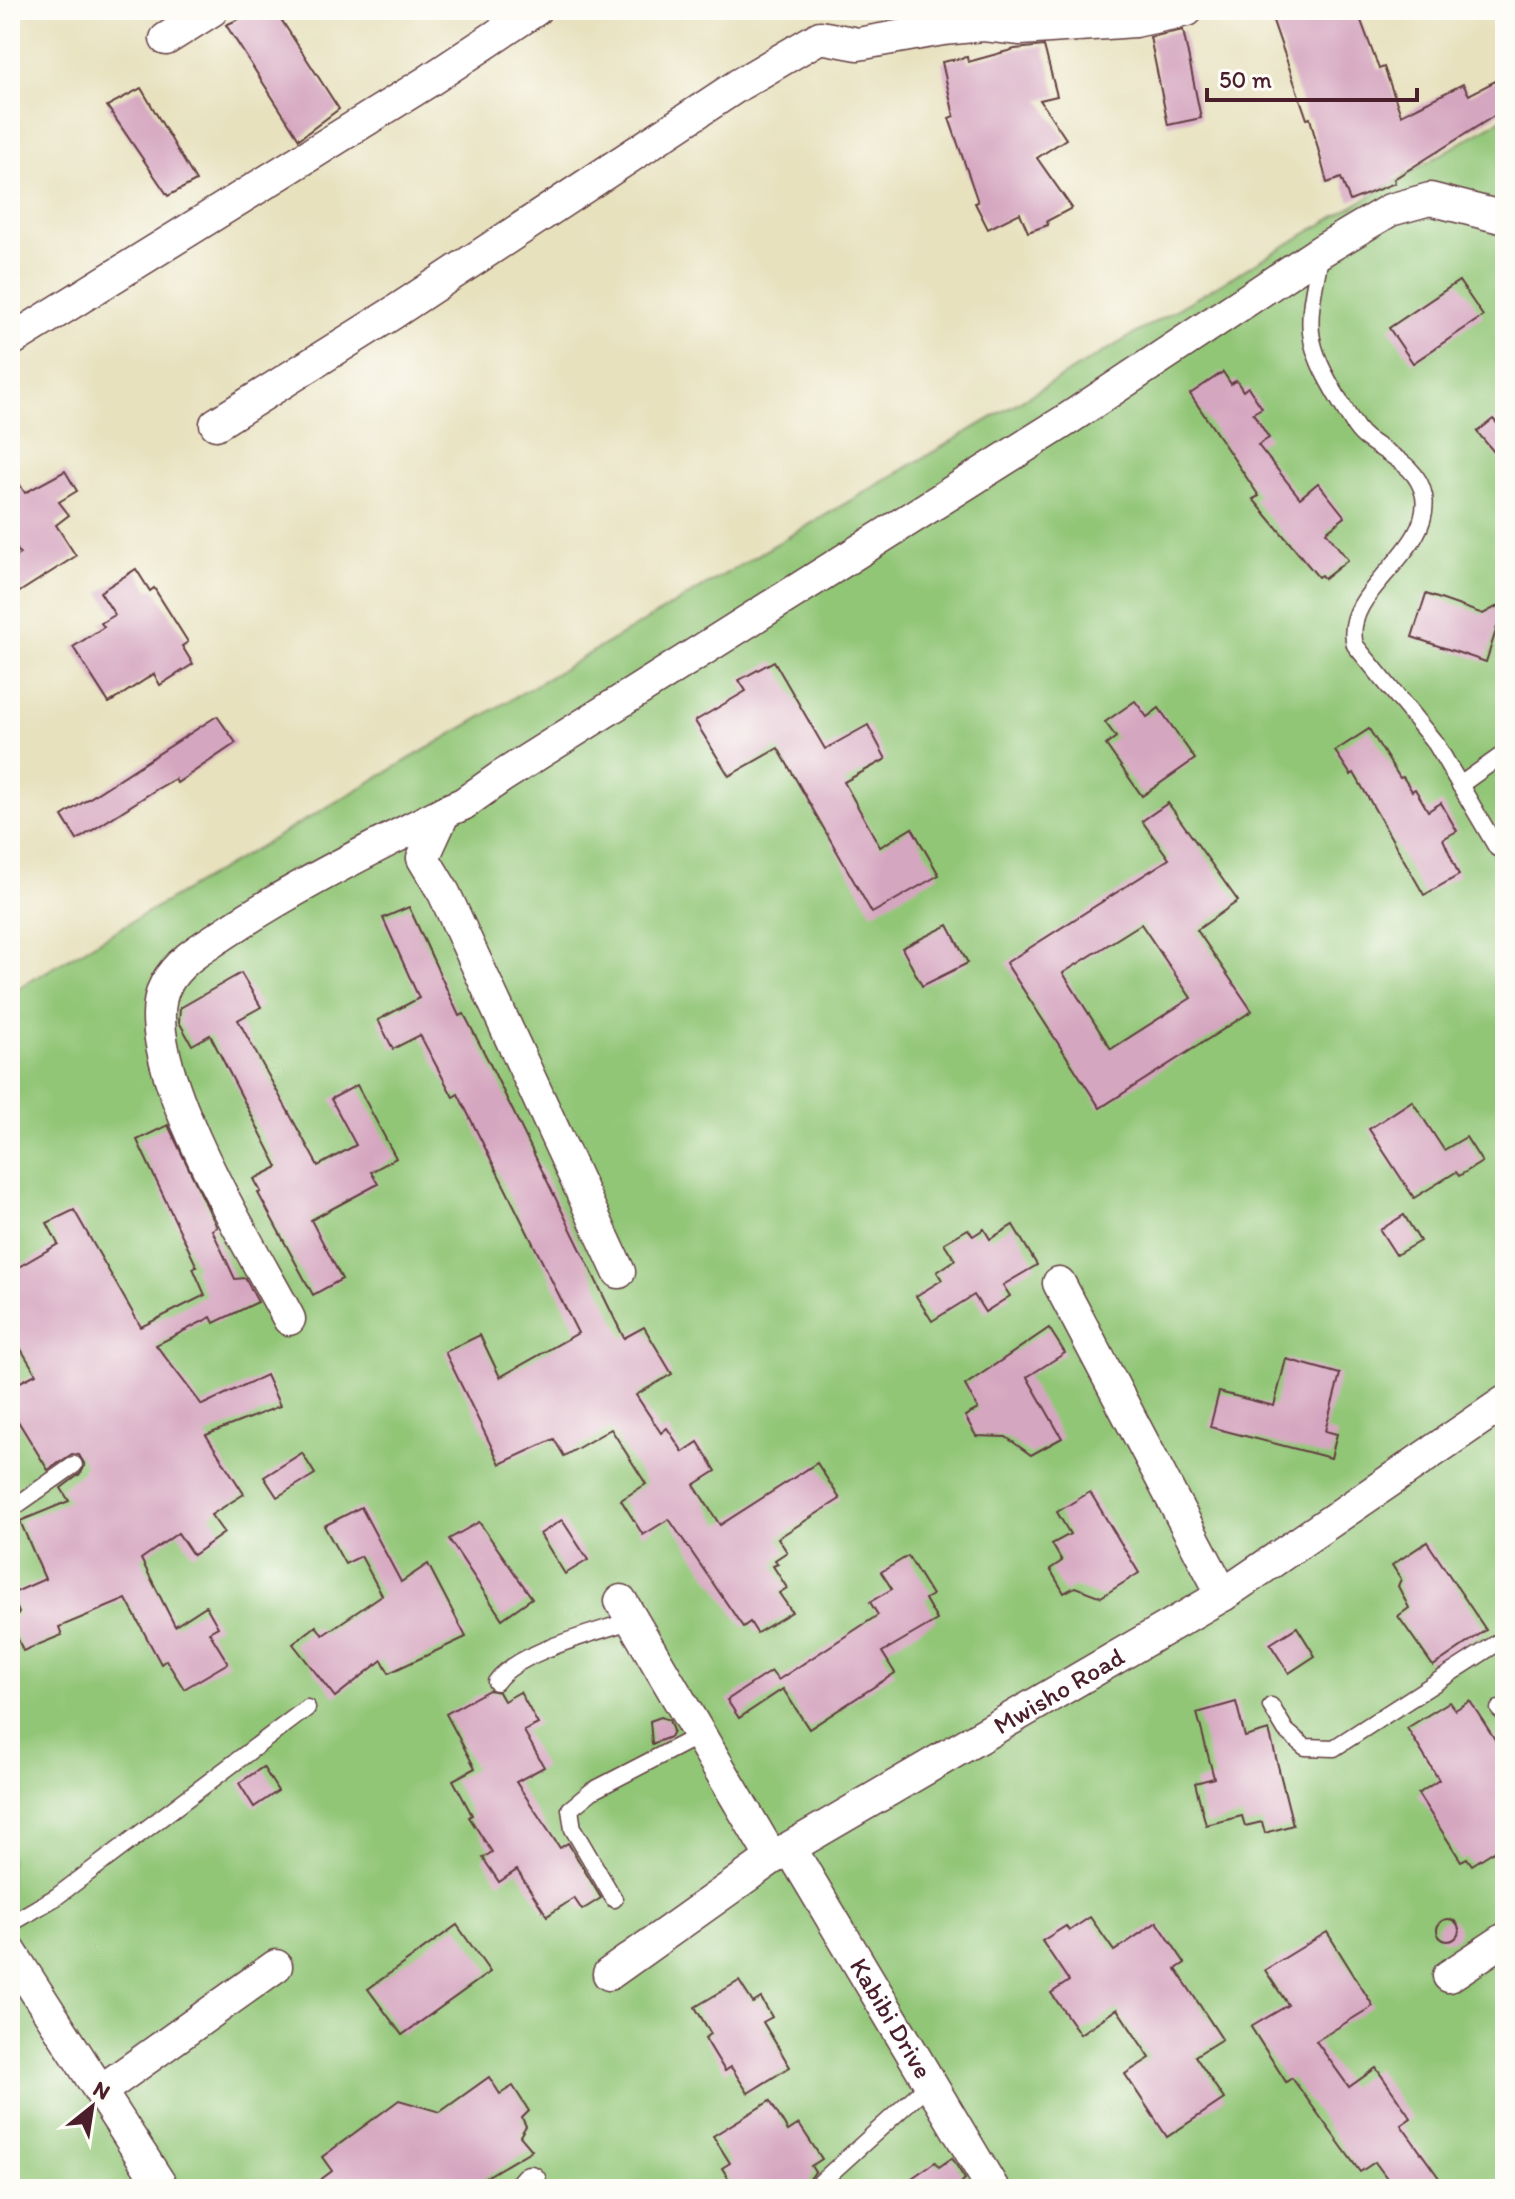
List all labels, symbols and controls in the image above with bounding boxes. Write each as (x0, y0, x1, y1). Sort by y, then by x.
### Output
scale bar (1207, 52, 1417, 102)
text: 50 m (1219, 65, 1272, 94)
street label: Mwisho Road (988, 1640, 1130, 1741)
street label: Kabibi Drive (843, 1952, 940, 2084)
north arrow (52, 2067, 132, 2147)
text: N (89, 2075, 115, 2106)

